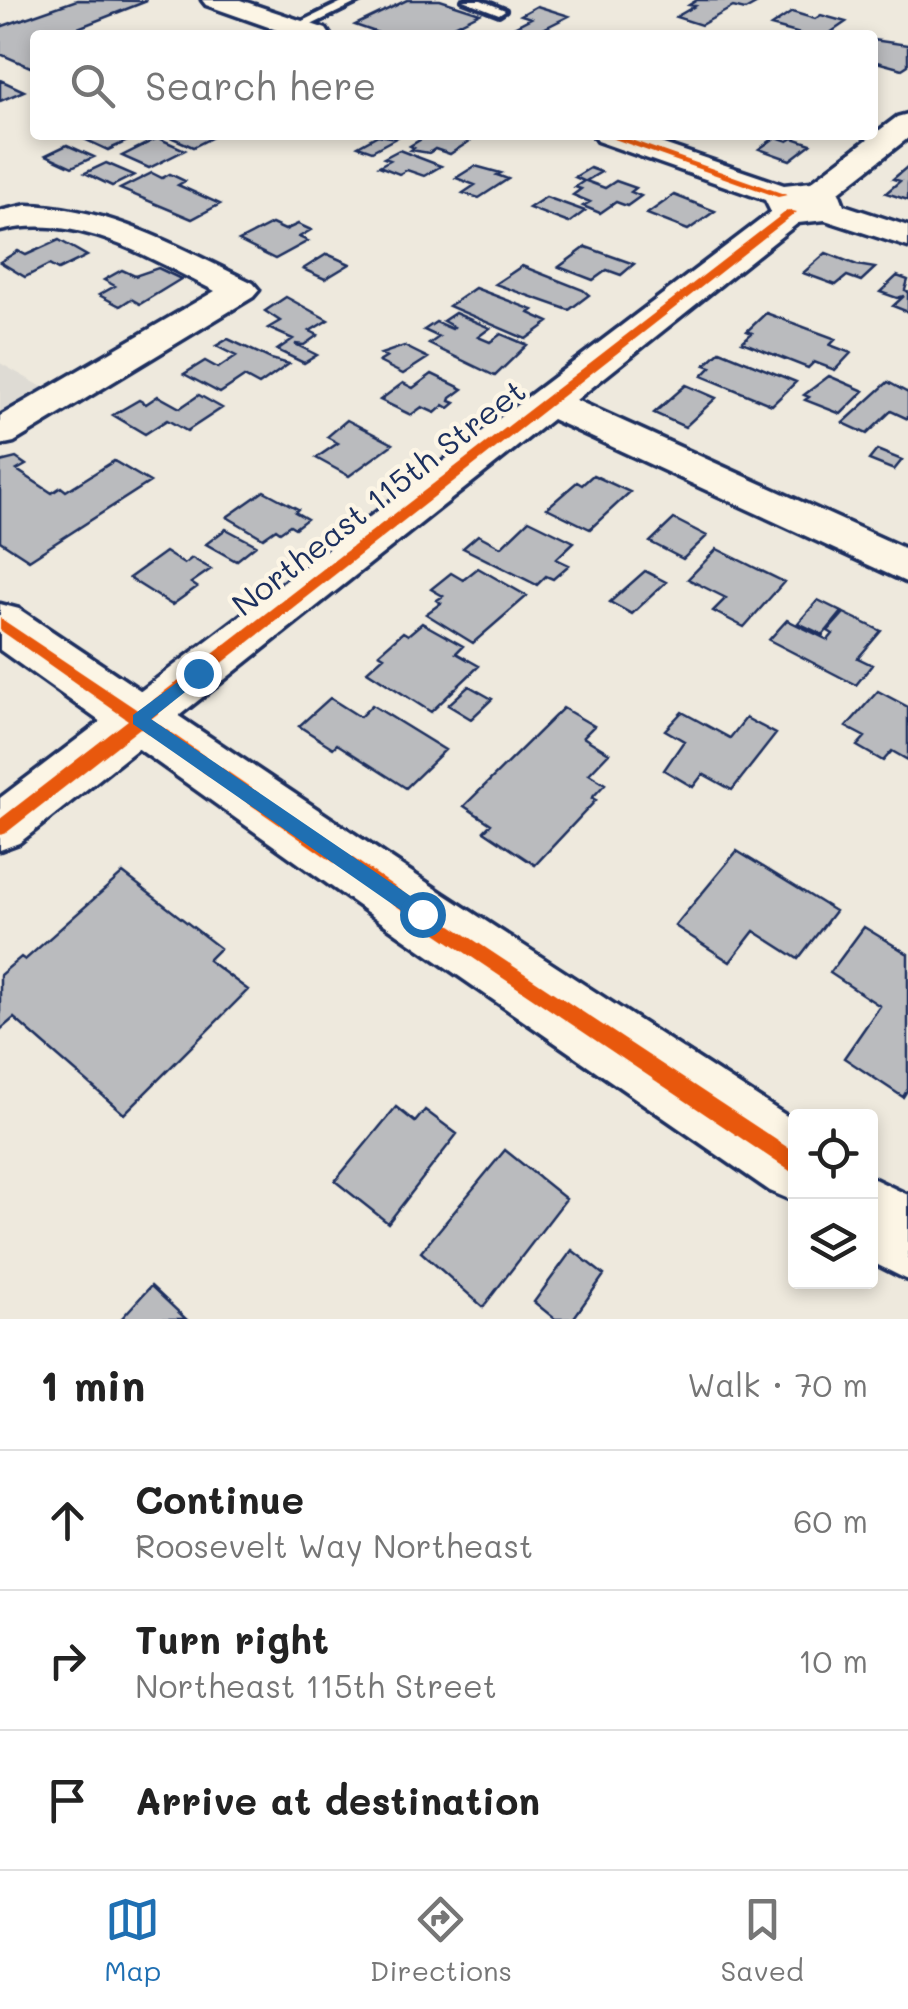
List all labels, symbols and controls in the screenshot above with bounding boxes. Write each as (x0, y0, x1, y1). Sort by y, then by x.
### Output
search box (30, 30, 878, 140)
icon: search (65, 58, 120, 113)
text: Search here (145, 60, 376, 110)
street label: Northeast 115th Street (222, 368, 533, 624)
route end (176, 651, 222, 697)
route start (400, 892, 446, 938)
map controls (788, 1109, 878, 1289)
button: locate (788, 1109, 878, 1199)
button: layers (788, 1199, 878, 1289)
text: 1 min (40, 1357, 145, 1412)
text: Walk · 70 m (687, 1363, 868, 1405)
text: Continue (135, 1474, 304, 1524)
icon: ahead (40, 1493, 95, 1548)
text: 60 m (793, 1499, 868, 1541)
text: Roosevelt Way Northeast (135, 1524, 533, 1566)
text: Turn right (135, 1614, 329, 1664)
icon: right (40, 1633, 95, 1688)
text: 10 m (798, 1639, 868, 1681)
text: Northeast 115th Street (135, 1664, 497, 1706)
icon: arrive (40, 1773, 95, 1828)
text: Arrive at destination (135, 1775, 540, 1825)
tab: Map (104, 1892, 161, 1988)
tab: Directions (370, 1892, 512, 1988)
tab: Saved (721, 1892, 804, 1988)

